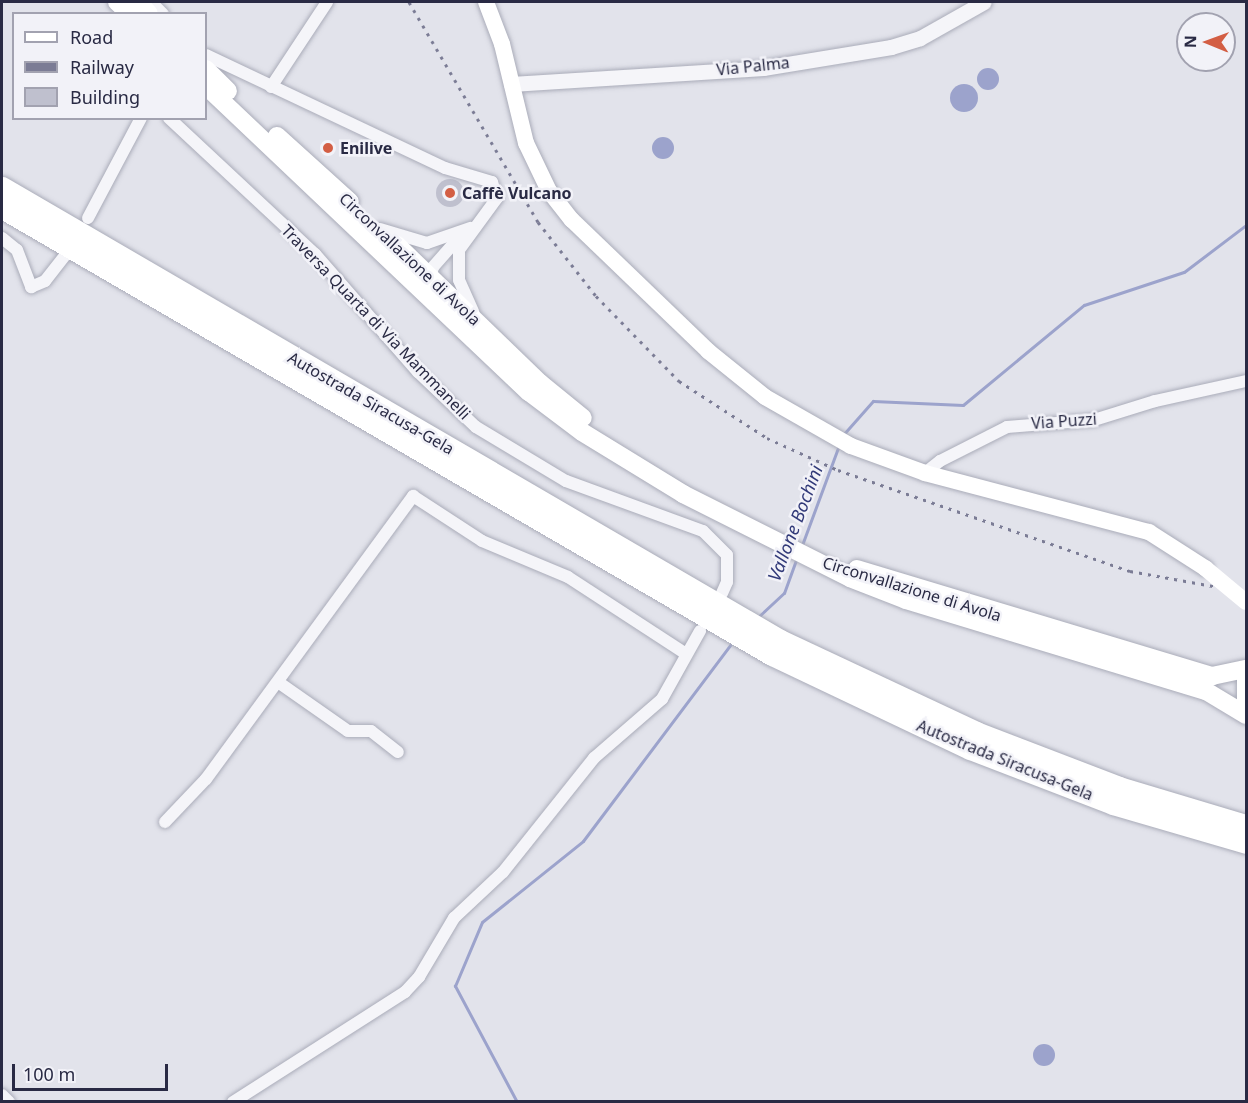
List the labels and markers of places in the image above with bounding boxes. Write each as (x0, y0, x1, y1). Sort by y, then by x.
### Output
place label: Enilive (340, 138, 392, 158)
marker: Enilive (321, 141, 335, 155)
place label: Caffè Vulcano (462, 183, 572, 203)
marker: Caffè Vulcano (443, 186, 457, 200)

